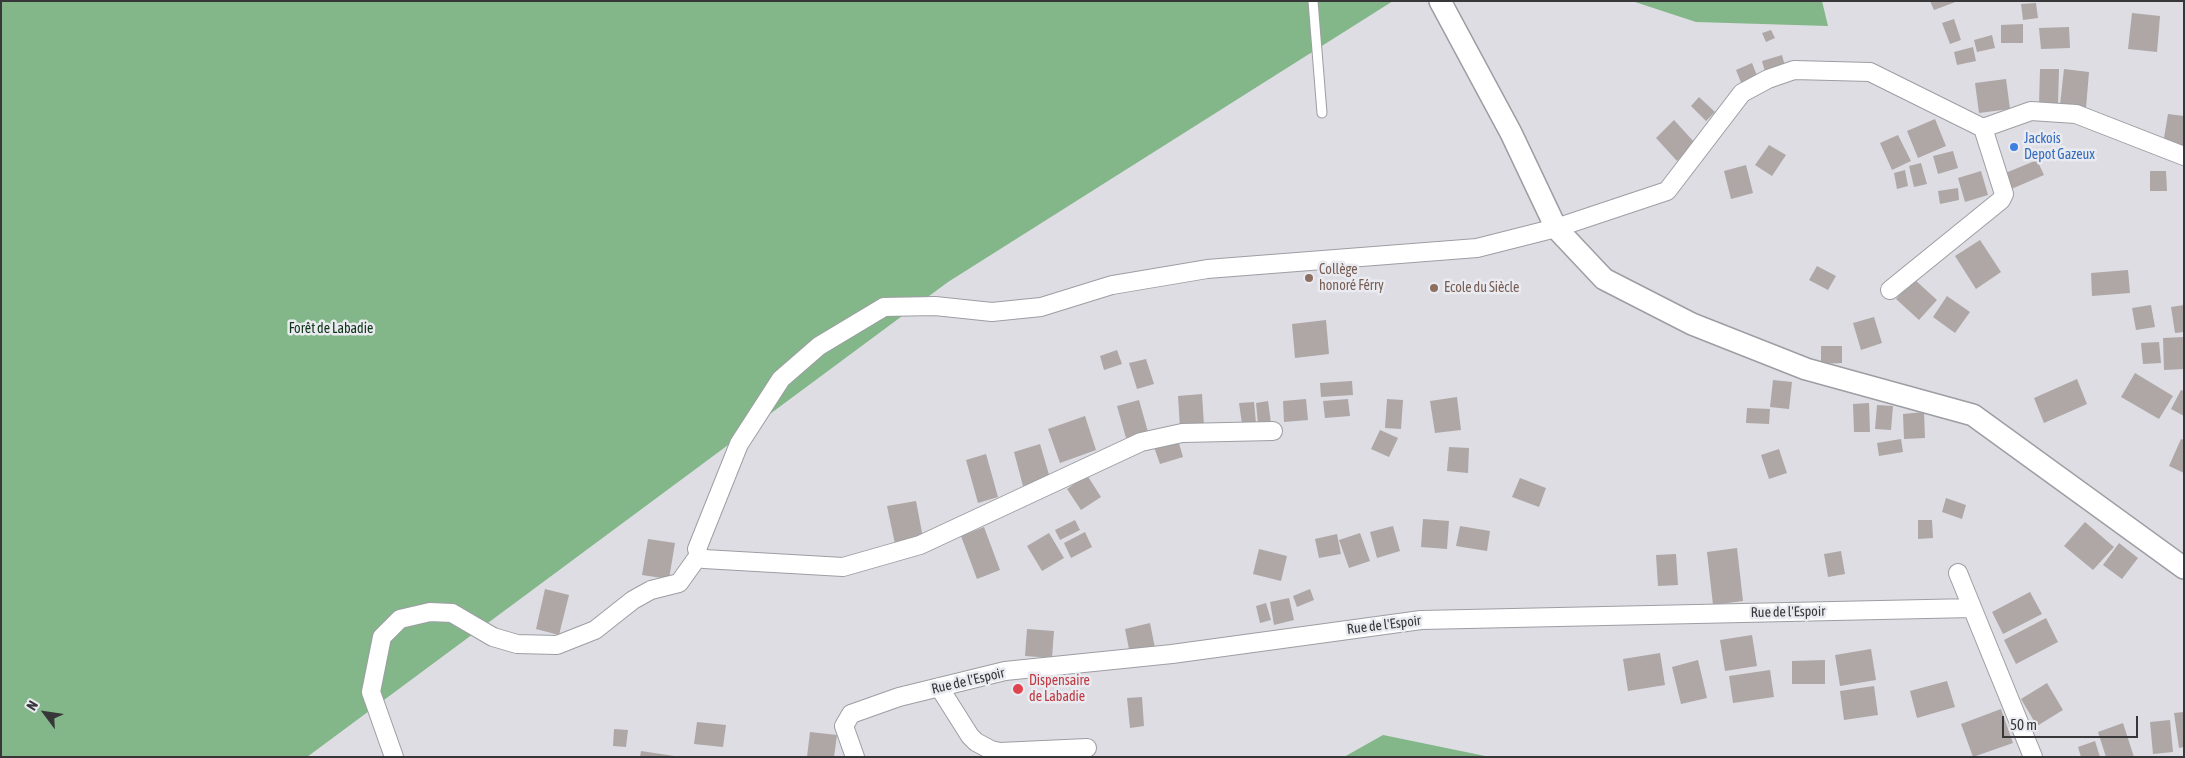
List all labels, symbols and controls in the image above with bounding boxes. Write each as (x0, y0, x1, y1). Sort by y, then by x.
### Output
place label: Jackois Depot Gazeux (2024, 131, 2095, 164)
marker: Jackois Depot Gazeux (2008, 141, 2020, 153)
place label: Collège honoré Férry (1319, 262, 1384, 294)
marker: Collège honoré Férry (1303, 272, 1315, 284)
place label: Ecole du Siècle (1444, 280, 1519, 296)
marker: Ecole du Siècle (1428, 282, 1440, 294)
park label: Forêt de Labadie (289, 321, 373, 337)
street label: Rue de l'Espoir (1751, 603, 1825, 621)
street label: Rue de l'Espoir (1346, 612, 1422, 638)
street label: Rue de l'Espoir (930, 664, 1006, 698)
place label: Dispensaire de Labadie (1029, 673, 1090, 706)
marker: Dispensaire de Labadie (1011, 682, 1025, 696)
north arrow (20, 688, 70, 738)
text: N (23, 698, 41, 713)
scale bar (2005, 706, 2141, 738)
text: 50 m (2010, 716, 2037, 733)

